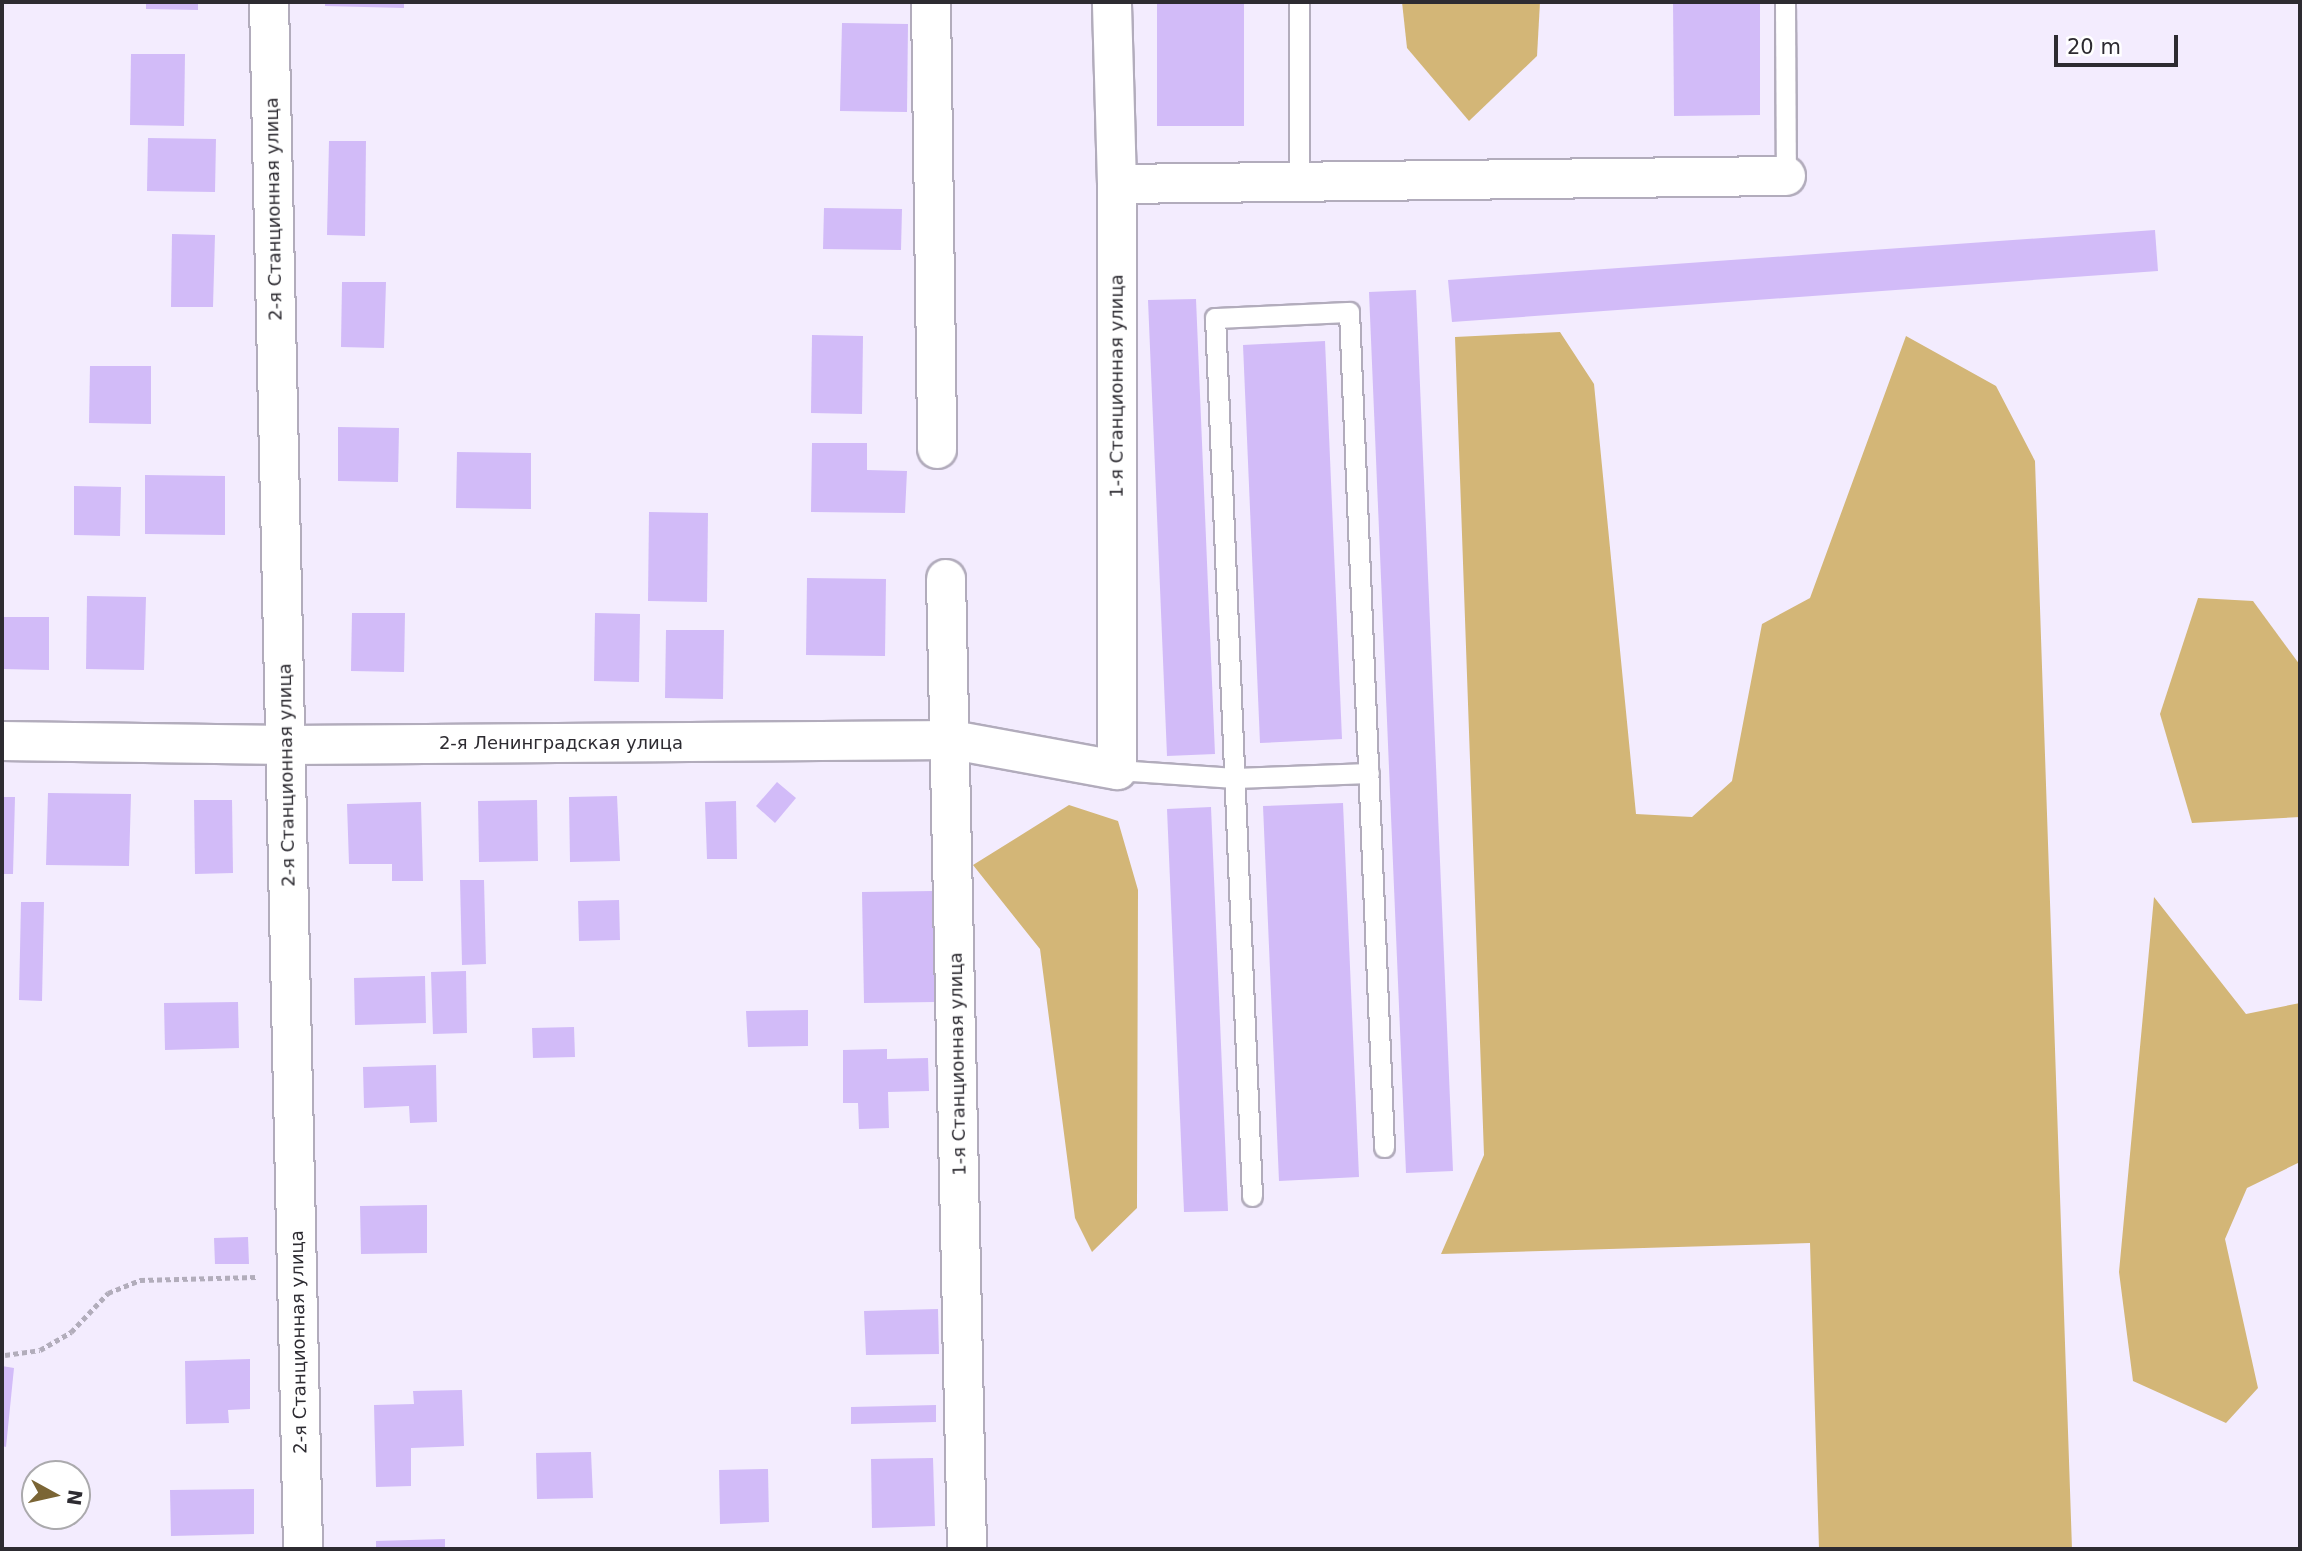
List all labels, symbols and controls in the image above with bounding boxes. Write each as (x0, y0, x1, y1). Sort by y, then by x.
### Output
scale bar (2057, 21, 2181, 65)
text: 20 m (2067, 35, 2121, 59)
street label: 2-я Станционная улица (261, 97, 287, 321)
street label: 1-я Станционная улица (1106, 274, 1128, 498)
street label: 2-я Станционная улица (274, 663, 300, 887)
street label: 2-я Ленинградская улица (439, 732, 683, 754)
street label: 1-я Станционная улица (945, 952, 971, 1176)
street label: 2-я Станционная улица (286, 1230, 312, 1454)
north arrow (21, 1460, 91, 1530)
text: N (63, 1488, 87, 1507)

